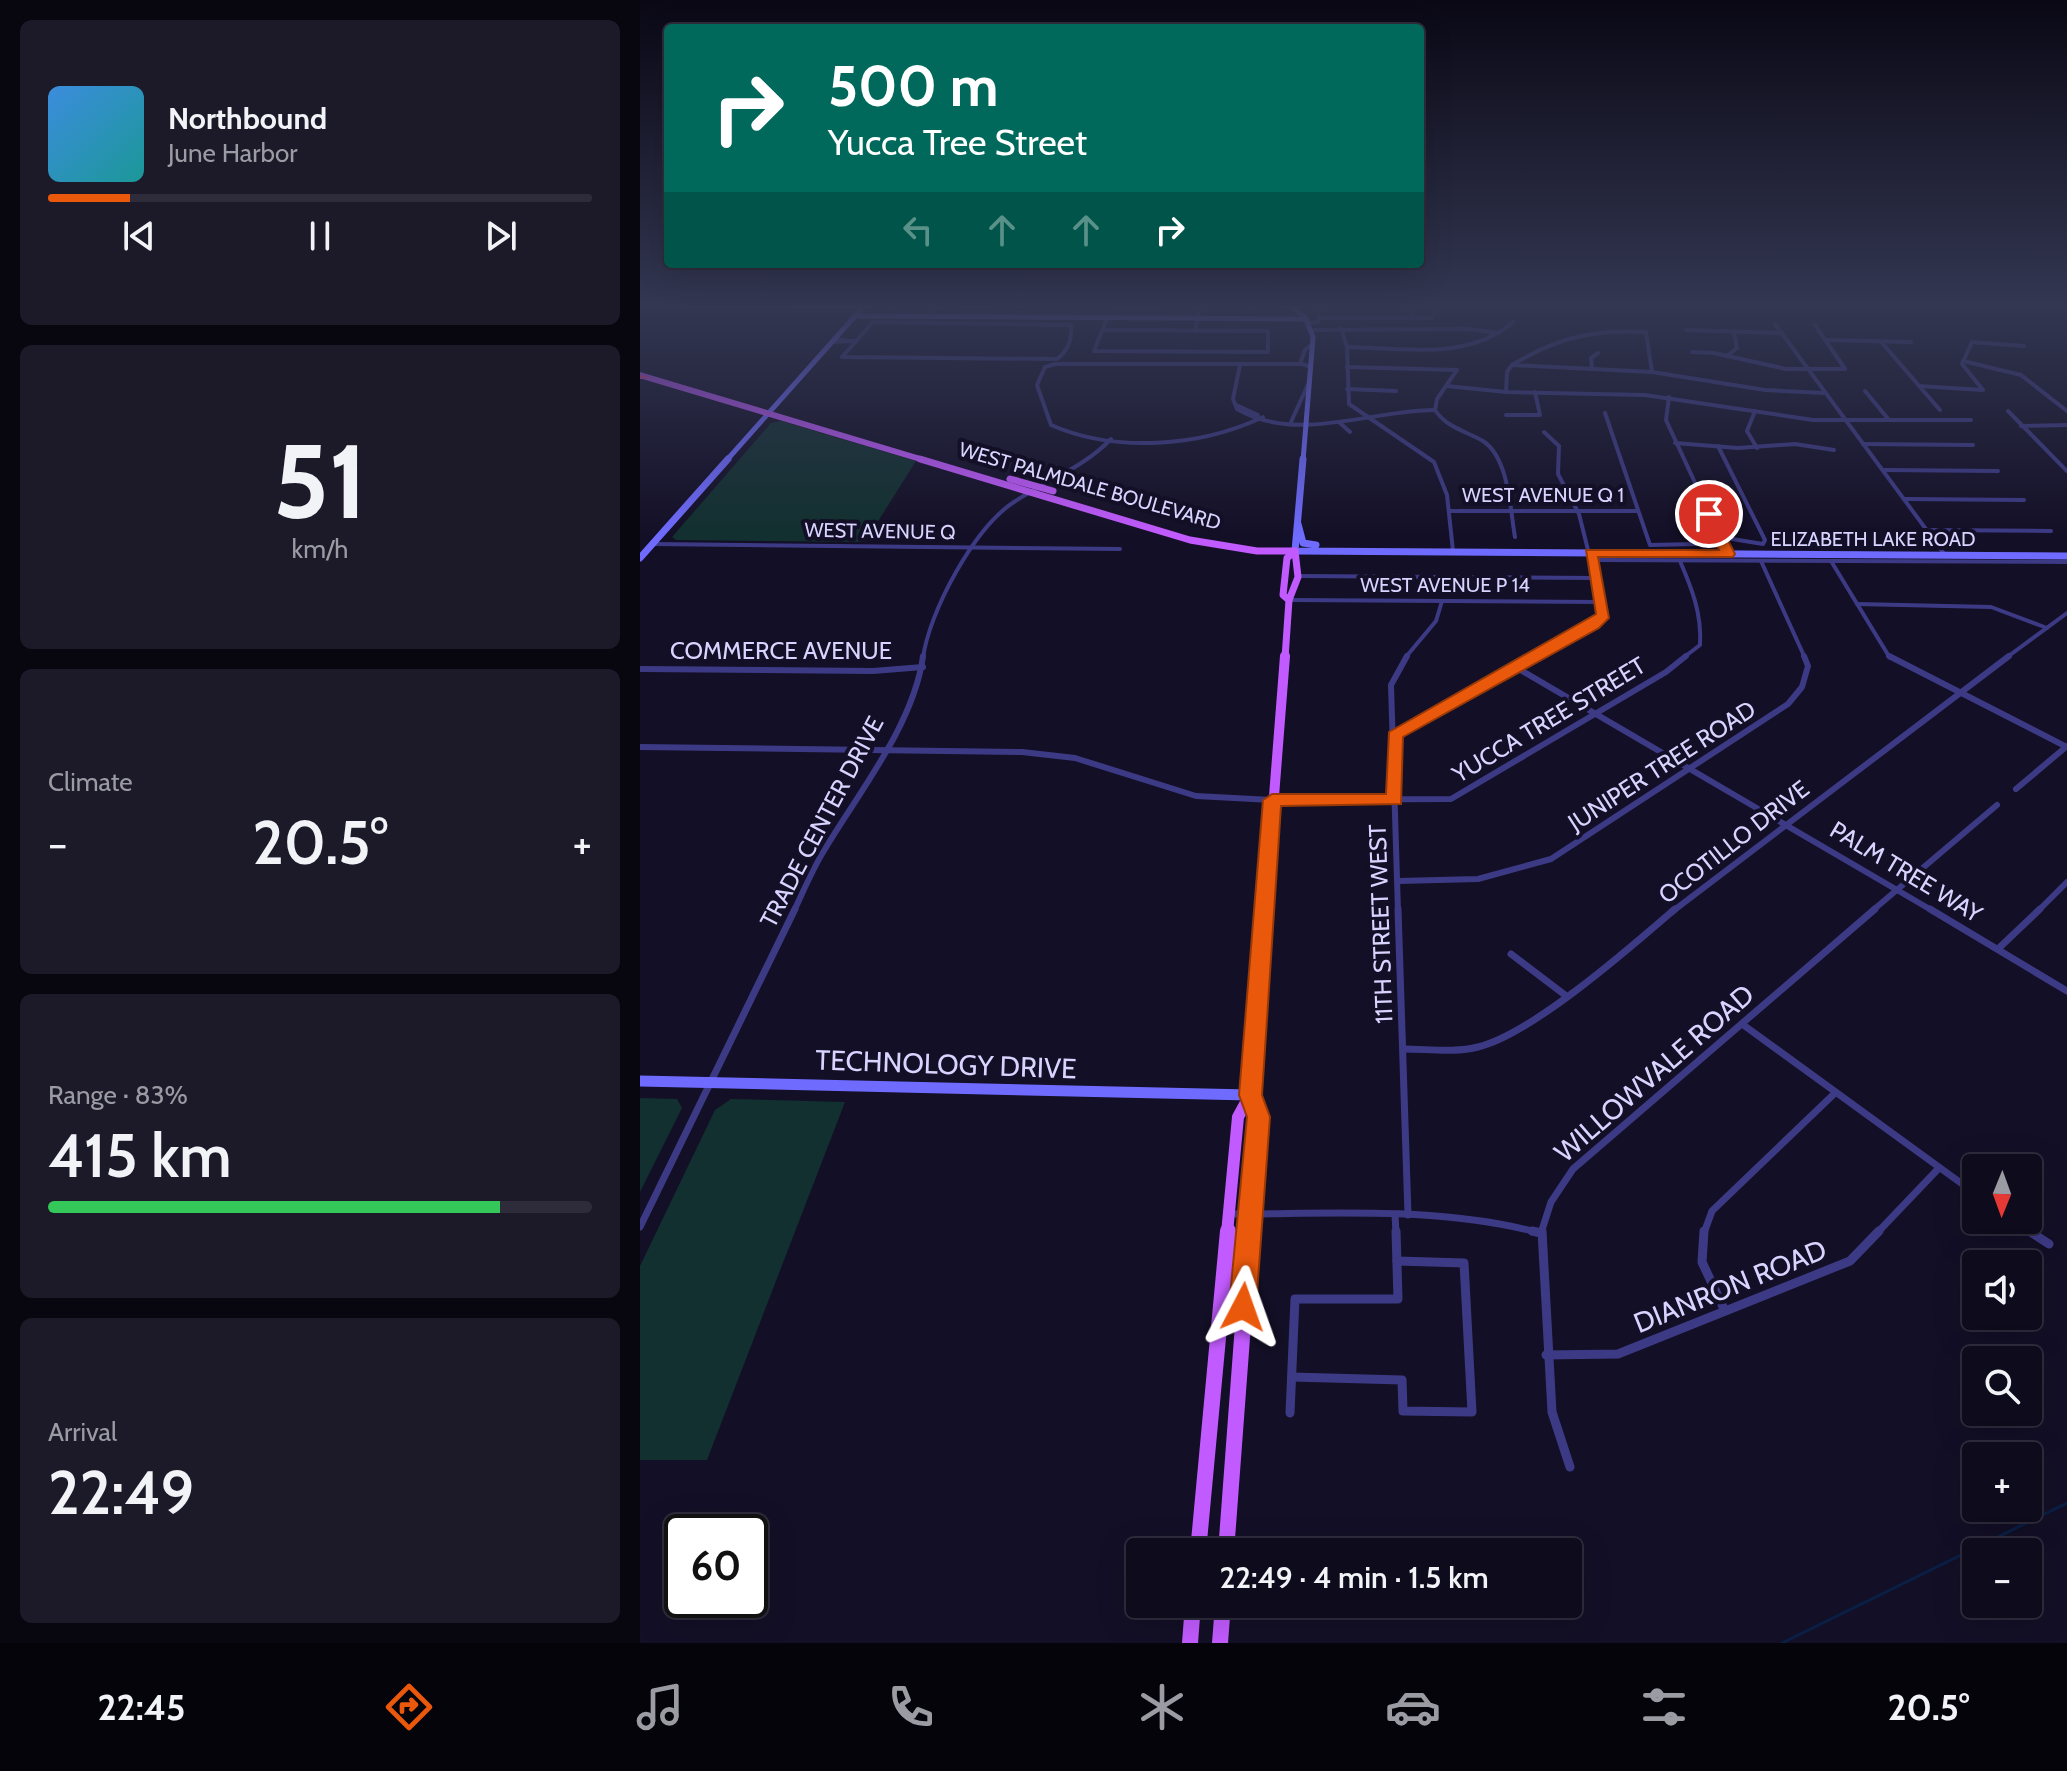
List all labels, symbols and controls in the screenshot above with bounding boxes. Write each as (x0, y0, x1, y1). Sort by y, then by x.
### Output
text: 500 m (828, 52, 998, 120)
icon: right (696, 56, 800, 160)
text: Northbound (168, 100, 327, 137)
text: Yucca Tree Street (828, 120, 1087, 164)
text: June Harbor (168, 137, 297, 169)
icon: left (896, 208, 940, 252)
icon: ahead (980, 208, 1024, 252)
icon: ahead (1064, 208, 1108, 252)
icon: right (1148, 208, 1192, 252)
icon: previous (117, 214, 161, 258)
icon: pause (298, 214, 342, 258)
icon: next (479, 214, 523, 258)
text: 51 (273, 418, 367, 544)
street label: WEST PALMDALE BOULEVARD (956, 437, 1224, 535)
pin (1675, 480, 1743, 548)
street label: WEST AVENUE Q 1 (1462, 483, 1624, 507)
icon: arrive (1687, 492, 1731, 536)
street label: WEST AVENUE Q (804, 518, 956, 544)
street label: ELIZABETH LAKE ROAD (1770, 527, 1976, 551)
text: km/h (292, 533, 348, 565)
street label: WEST AVENUE P 14 (1360, 573, 1530, 597)
street label: COMMERCE AVENUE (670, 636, 892, 665)
street label: YUCCA TREE STREET (1446, 650, 1651, 789)
street label: JUNIPER TREE ROAD (1562, 694, 1761, 838)
street label: TRADE CENTER DRIVE (754, 711, 890, 932)
text: Climate (48, 766, 133, 798)
street label: OCOTILLO DRIVE (1653, 774, 1815, 909)
text: 20.5° (252, 806, 388, 879)
street label: PALM TREE WAY (1825, 815, 1988, 929)
text: − (48, 817, 67, 870)
text: + (573, 817, 592, 870)
street label: 11TH STREET WEST (1363, 824, 1398, 1024)
street label: WILLOWVALE ROAD (1547, 977, 1761, 1169)
street label: TECHNOLOGY DRIVE (815, 1042, 1077, 1086)
text: Range · 83% (48, 1079, 188, 1111)
text: 415 km (48, 1119, 232, 1192)
north arrow (1962, 1154, 2042, 1234)
map controls (1962, 1154, 2042, 1618)
street label: DIANRON ROAD (1629, 1232, 1831, 1340)
button: sound (1962, 1250, 2042, 1330)
position arrow (1201, 1265, 1285, 1349)
button: search (1962, 1346, 2042, 1426)
text: Arrival (48, 1416, 117, 1448)
button: + (1962, 1442, 2042, 1522)
text: 22:49 (48, 1456, 194, 1529)
speed limit sign: 60 (664, 1514, 768, 1618)
button: − (1962, 1538, 2042, 1618)
text: 22:49 · 4 min · 1.5 km (1219, 1559, 1489, 1596)
icon: directions (381, 1679, 437, 1735)
icon: music (632, 1679, 688, 1735)
icon: phone (883, 1679, 939, 1735)
icon: climate (1134, 1679, 1190, 1735)
icon: car (1385, 1679, 1441, 1735)
icon: filters (1636, 1679, 1692, 1735)
text: 22:45 (98, 1685, 185, 1729)
text: 20.5° (1888, 1685, 1969, 1729)

